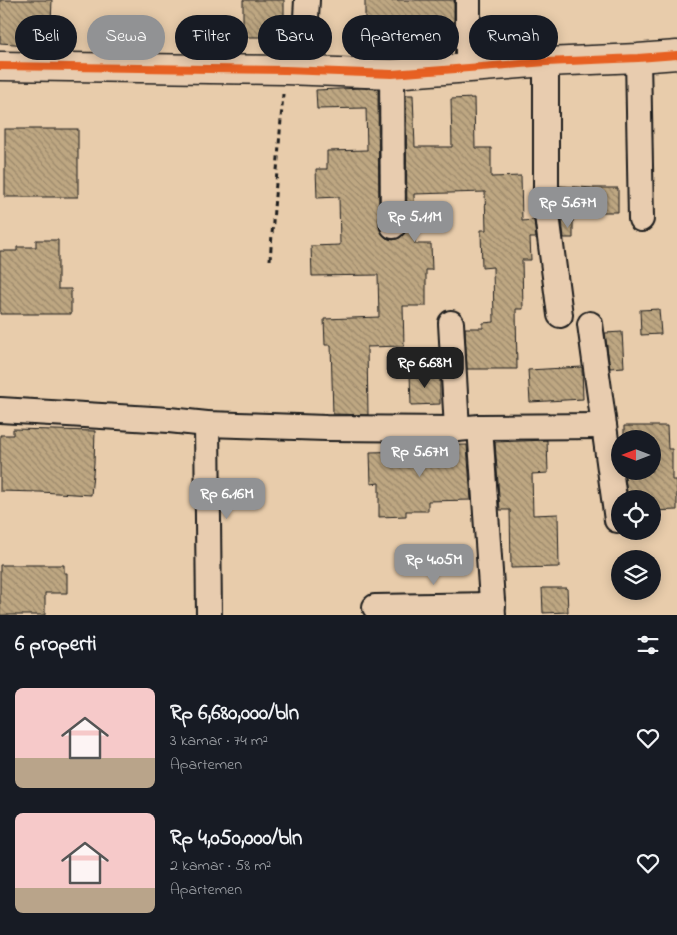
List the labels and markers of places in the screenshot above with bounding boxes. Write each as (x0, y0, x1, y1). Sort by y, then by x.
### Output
pin: Rp 5.67M (516, 186, 620, 229)
pin: Rp 5.11M (363, 200, 467, 243)
pin: Rp 6.68M (373, 346, 477, 389)
pin: Rp 5.67M (368, 436, 472, 478)
pin: Rp 6.16M (175, 478, 279, 520)
pin: Rp 4.05M (382, 544, 486, 586)

